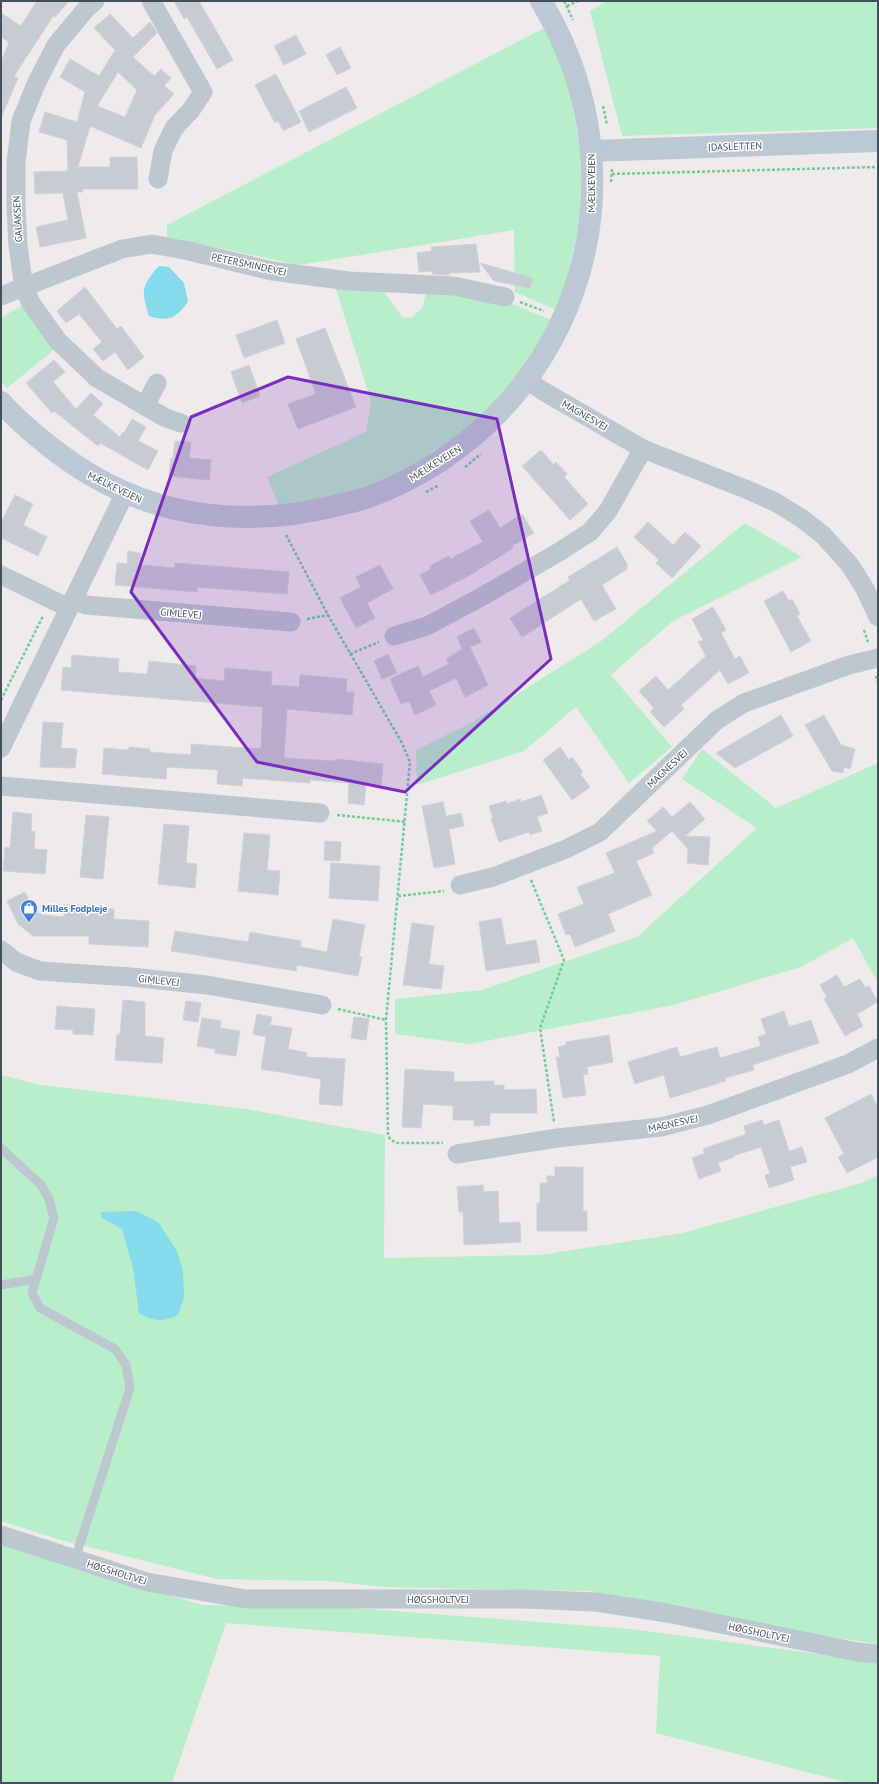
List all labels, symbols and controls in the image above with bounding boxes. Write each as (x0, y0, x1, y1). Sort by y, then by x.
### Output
street label: IDASLETTEN (708, 139, 762, 154)
street label: MÆLKEVEJEN (585, 153, 598, 213)
street label: GALAKSEN (10, 195, 25, 243)
street label: PETERSMINDEVEJ (210, 250, 288, 279)
street label: MAGNESVEJ (559, 397, 610, 434)
street label: MÆLKEVEJEN (407, 442, 464, 485)
street label: MÆLKEVEJEN (85, 469, 144, 506)
street label: GIMLEVEJ (160, 605, 202, 622)
street label: MAGNESVEJ (644, 746, 690, 791)
shop icon: Milles Fodpleje (19, 898, 39, 923)
place label: Milles Fodpleje (42, 902, 107, 915)
street label: GIMLEVEJ (138, 972, 180, 989)
street label: MAGNESVEJ (647, 1112, 699, 1135)
street label: HØGSHOLTVEJ (85, 1557, 148, 1588)
street label: HØGSHOLTVEJ (407, 1593, 469, 1606)
street label: HØGSHOLTVEJ (727, 1620, 791, 1645)

